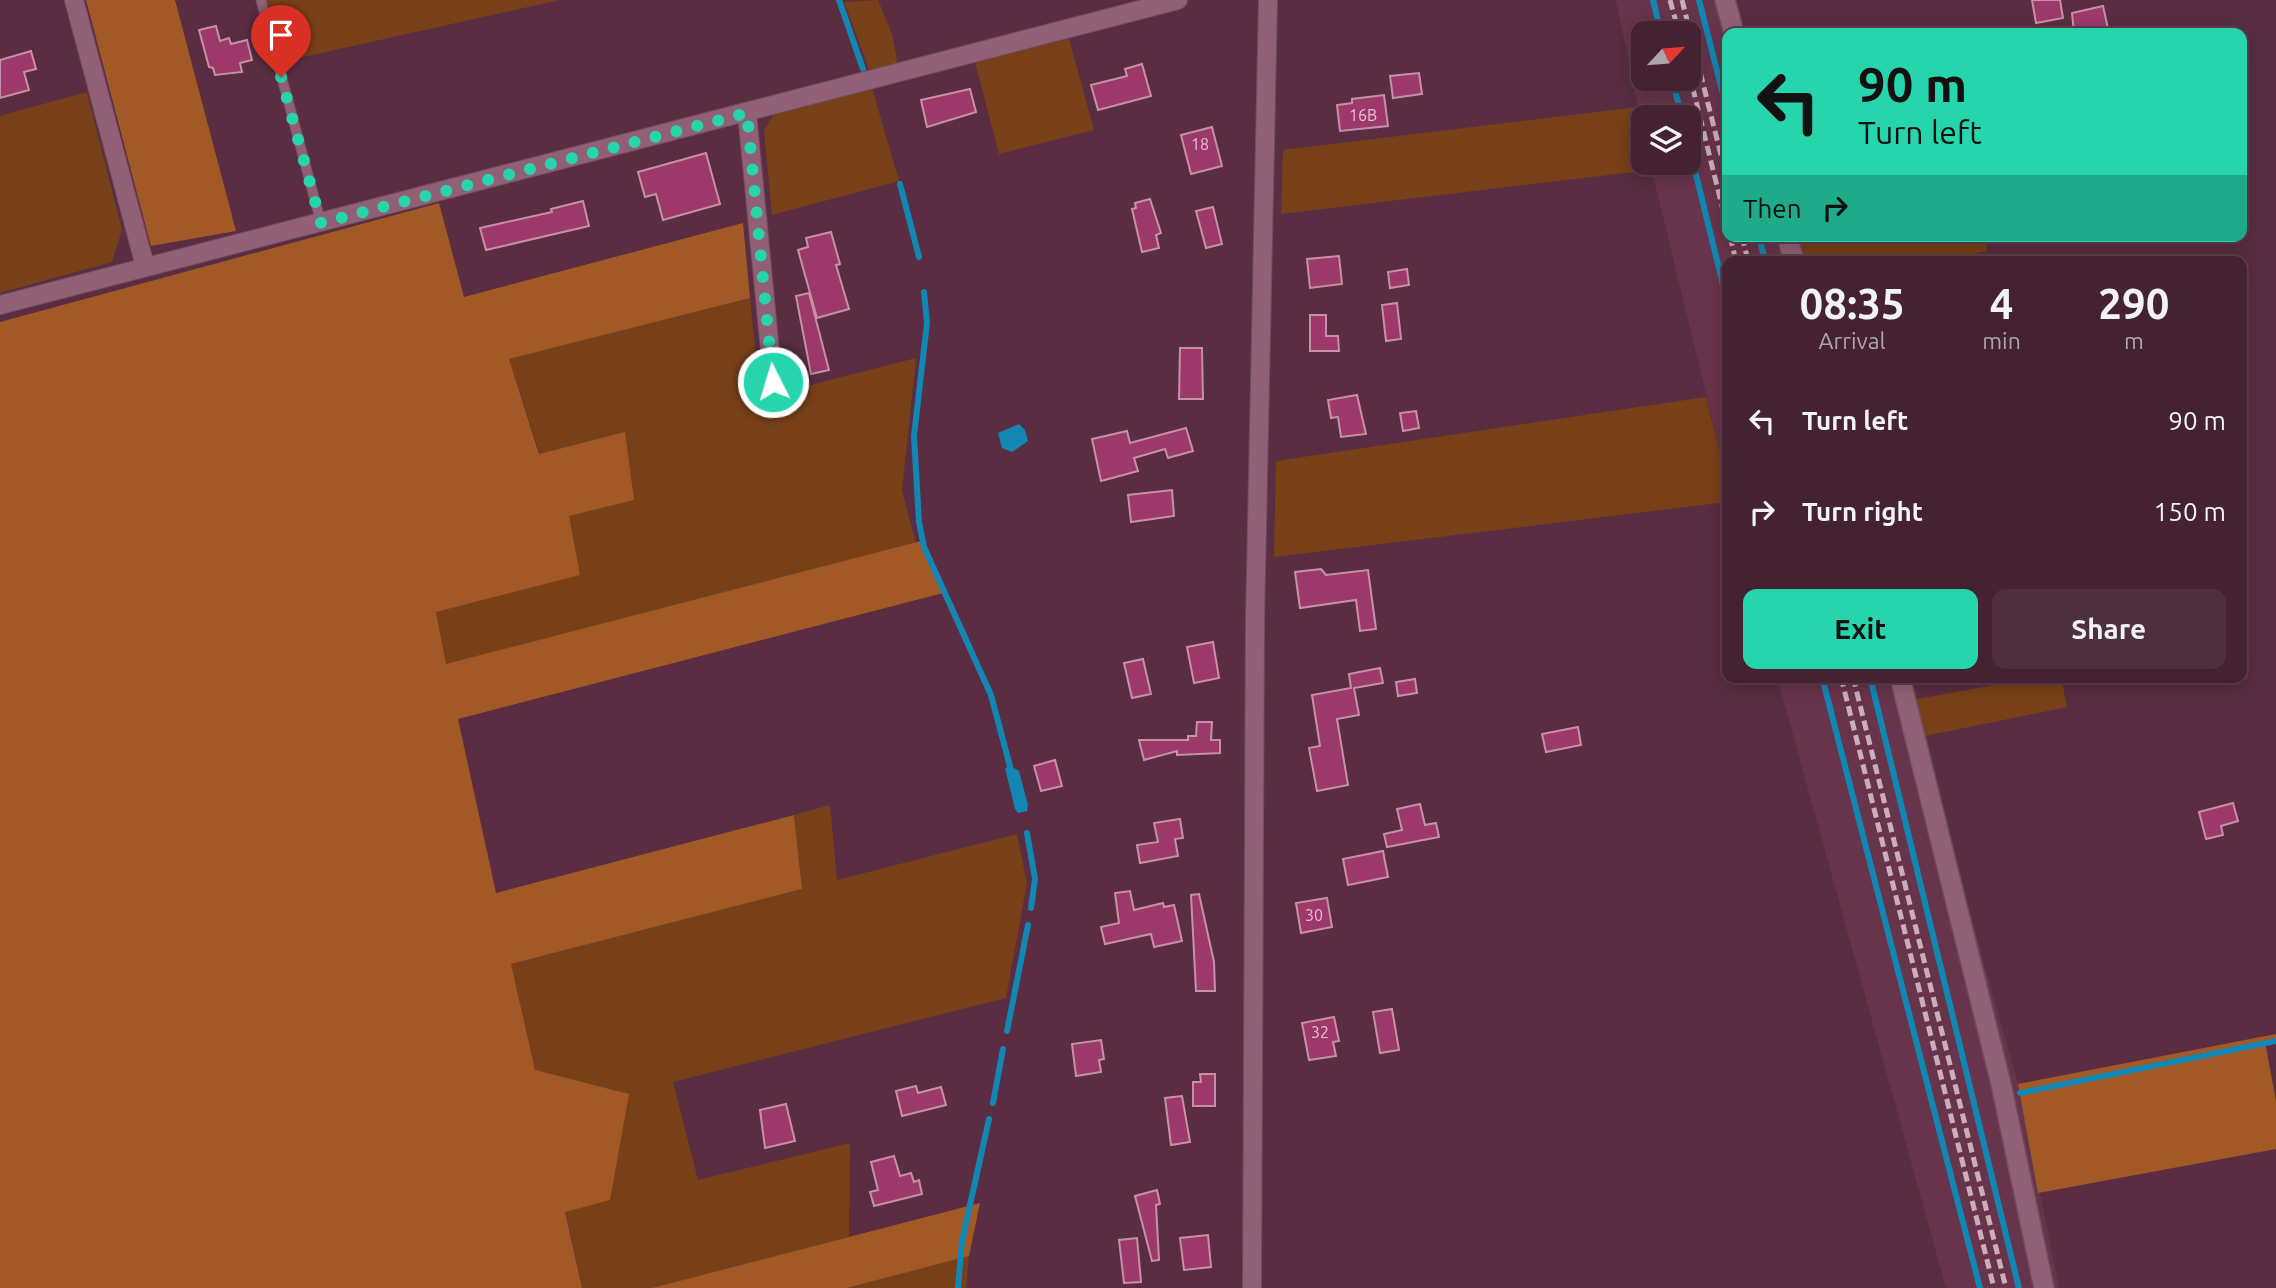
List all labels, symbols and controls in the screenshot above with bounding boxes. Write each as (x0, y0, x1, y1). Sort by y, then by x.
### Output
pin (251, 5, 311, 77)
icon: arrive (262, 16, 300, 54)
north arrow (1631, 21, 1701, 91)
map controls (1631, 21, 1701, 175)
icon: left (1743, 56, 1834, 147)
text: 90 m (1858, 56, 1967, 111)
button: layers (1631, 105, 1701, 175)
house number: 16B (1349, 106, 1377, 124)
text: Turn left (1858, 114, 1982, 150)
house number: 18 (1191, 135, 1209, 153)
icon: right (1816, 189, 1854, 227)
text: Then (1743, 194, 1802, 223)
text: 08:35 (1800, 280, 1905, 327)
text: 4 (1990, 280, 2013, 327)
text: 290 (2098, 280, 2169, 327)
text: Arrival (1819, 328, 1886, 353)
text: min (1982, 328, 2021, 353)
text: m (2124, 328, 2144, 353)
position arrow (736, 345, 810, 419)
icon: left (1743, 402, 1781, 440)
text: Turn left (1802, 406, 1908, 435)
text: 90 m (2168, 406, 2226, 435)
icon: right (1743, 493, 1781, 531)
text: Turn right (1802, 497, 1923, 526)
text: 150 m (2154, 497, 2226, 526)
button: Exit (1743, 589, 1978, 669)
button: Share (1992, 589, 2226, 669)
house number: 30 (1305, 906, 1323, 924)
house number: 32 (1311, 1023, 1329, 1041)

